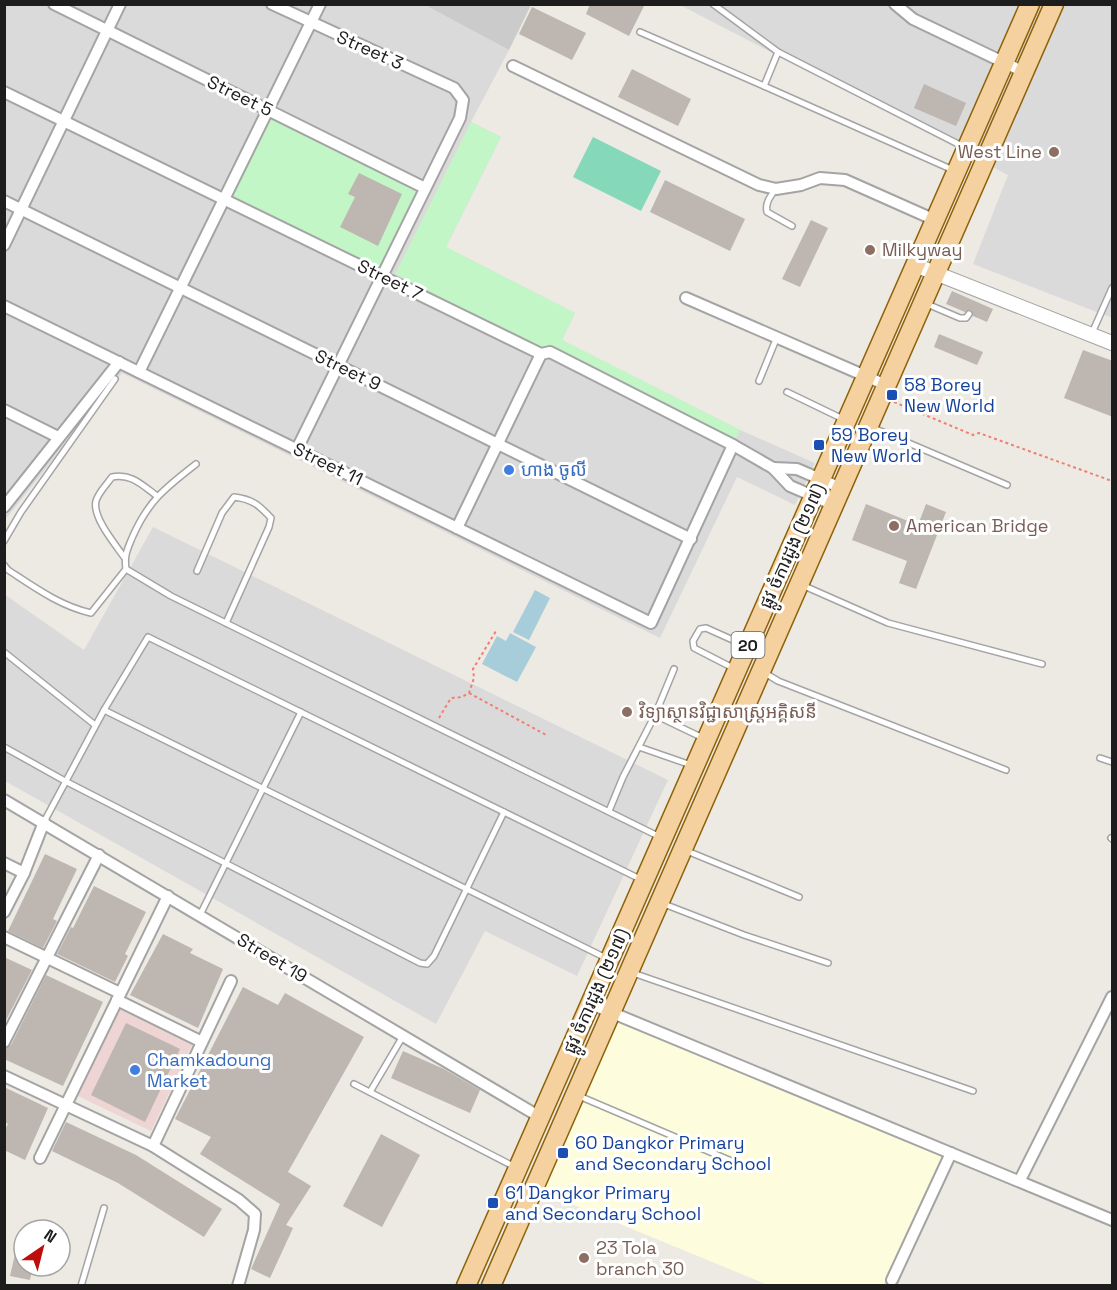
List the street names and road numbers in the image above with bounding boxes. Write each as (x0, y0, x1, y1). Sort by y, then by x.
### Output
street label: Street 3 (333, 25, 407, 74)
street label: Street 5 (204, 70, 277, 121)
street label: Street 7 (354, 254, 427, 305)
street label: Street 9 (311, 344, 385, 395)
street label: Street 11 (290, 437, 367, 490)
street label: ផ្លូវ ចំការដូង (២១៧) (754, 479, 834, 614)
road number: 20 (732, 632, 764, 658)
street label: ផ្លូវ ចំការដូង (២១៧) (558, 924, 638, 1059)
street label: Street 19 (233, 928, 312, 988)

